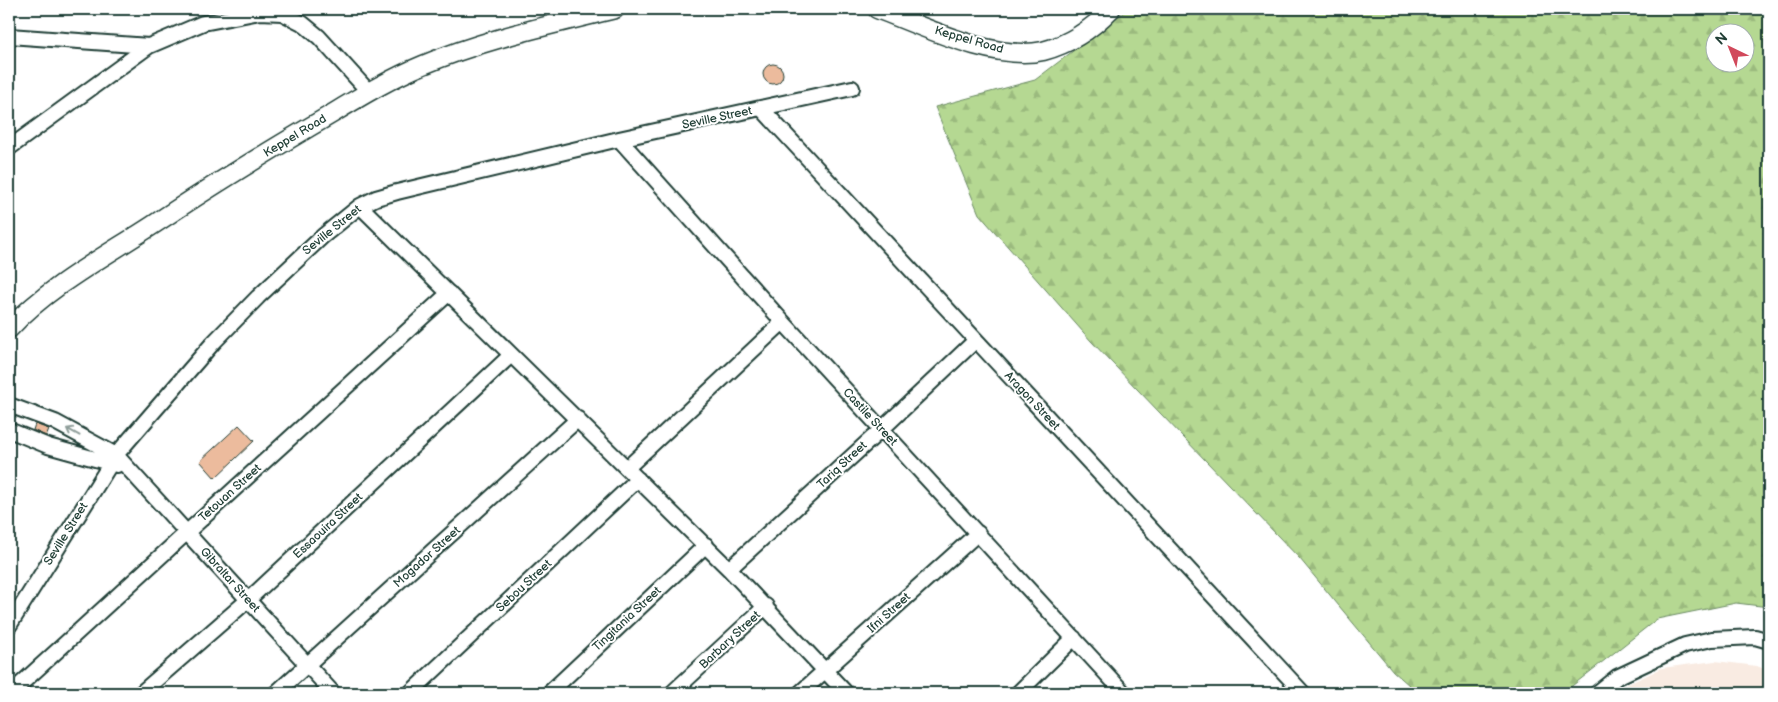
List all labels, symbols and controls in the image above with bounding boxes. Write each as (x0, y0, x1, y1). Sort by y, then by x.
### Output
north arrow (1706, 22, 1756, 72)
street label: Keppel Road (933, 23, 1005, 57)
text: N (1712, 29, 1731, 49)
street label: Seville Street (681, 103, 754, 133)
street label: Keppel Road (261, 111, 329, 161)
street label: Seville Street (300, 202, 365, 258)
street label: Aragon Street (1001, 369, 1063, 434)
street label: Castile Street (839, 385, 901, 449)
one-way arrow (66, 427, 81, 436)
street label: Tariq Street (814, 438, 870, 492)
street label: Tetouan Street (196, 461, 265, 525)
street label: Essaouira Street (290, 490, 366, 562)
street label: Seville Street (41, 500, 91, 568)
street label: Mogador Street (390, 523, 464, 591)
street label: Gibraltar Street (197, 544, 263, 616)
street label: Sebou Street (493, 556, 555, 616)
street label: Tingitania Street (590, 583, 665, 655)
street label: Ifni Street (864, 590, 914, 636)
street label: Barbary Street (696, 608, 764, 672)

